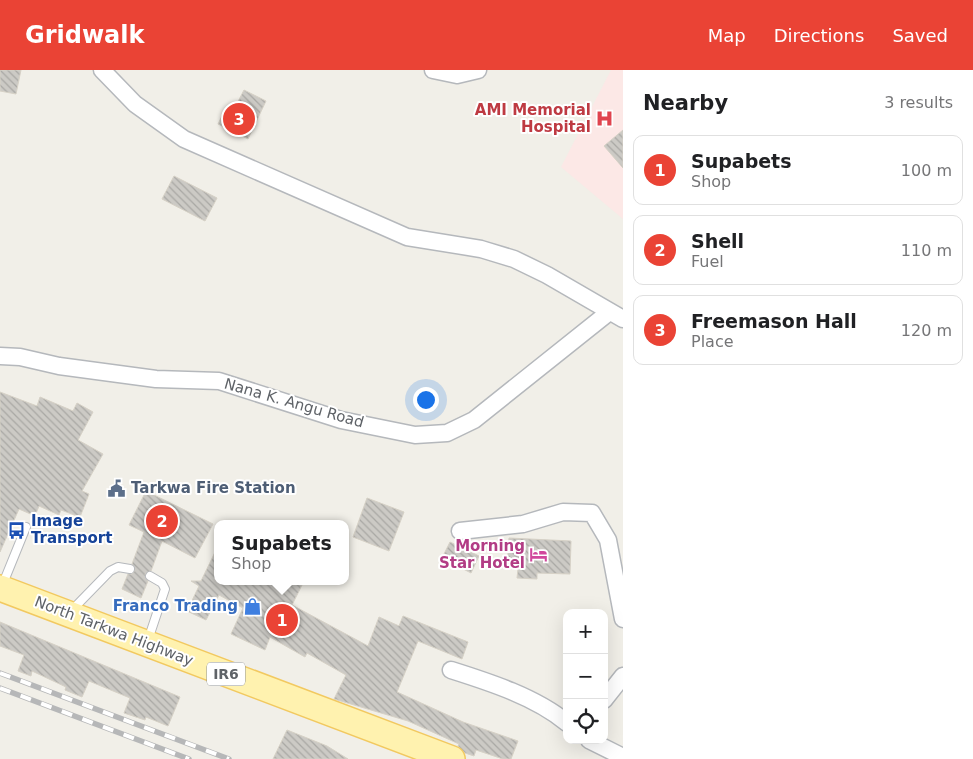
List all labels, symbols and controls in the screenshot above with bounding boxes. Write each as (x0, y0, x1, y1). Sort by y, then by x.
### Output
text: Gridwalk (25, 21, 145, 49)
text: Map (708, 25, 746, 46)
text: Directions (774, 25, 864, 46)
text: Saved (892, 25, 948, 46)
text: Nearby (643, 91, 728, 115)
text: 3 results (884, 93, 953, 112)
pin: 3 (223, 100, 255, 138)
place label: AMI Memorial Hospital (475, 101, 591, 136)
hospital icon: AMI Memorial Hospital (595, 109, 615, 129)
text: Supabets (691, 150, 792, 172)
text: 1 (654, 161, 666, 180)
text: 100 m (901, 161, 952, 180)
text: Shop (691, 172, 731, 191)
text: Shell (691, 230, 744, 252)
text: 2 (654, 241, 666, 260)
text: 110 m (901, 241, 952, 260)
text: Fuel (691, 252, 724, 271)
text: Freemason Hall (691, 310, 857, 332)
text: 3 (654, 321, 666, 340)
text: 120 m (901, 321, 952, 340)
text: Place (691, 332, 734, 351)
street label: Nana K. Angu Road (222, 374, 366, 432)
your location (413, 387, 439, 413)
public building icon: Tarkwa Fire Station (107, 478, 127, 498)
place label: Tarkwa Fire Station (131, 479, 296, 497)
pin: 2 (146, 502, 178, 540)
place label: Image Transport (31, 512, 112, 547)
bus stop icon: Image Transport (7, 520, 27, 540)
popup (214, 520, 349, 585)
text: Supabets (231, 532, 332, 554)
place label: Morning Star Hotel (439, 537, 525, 572)
hotel icon: Morning Star Hotel (529, 545, 549, 565)
text: Shop (231, 554, 271, 573)
street label: North Tarkwa Highway (32, 592, 196, 670)
shop icon: Franco Trading (242, 596, 262, 616)
place label: Franco Trading (113, 597, 238, 615)
pin: 1 (266, 601, 298, 639)
map controls (563, 609, 608, 744)
button: + (563, 609, 608, 654)
button: − (563, 654, 608, 699)
road number: IR6 (207, 662, 245, 686)
button: locate (563, 699, 608, 744)

